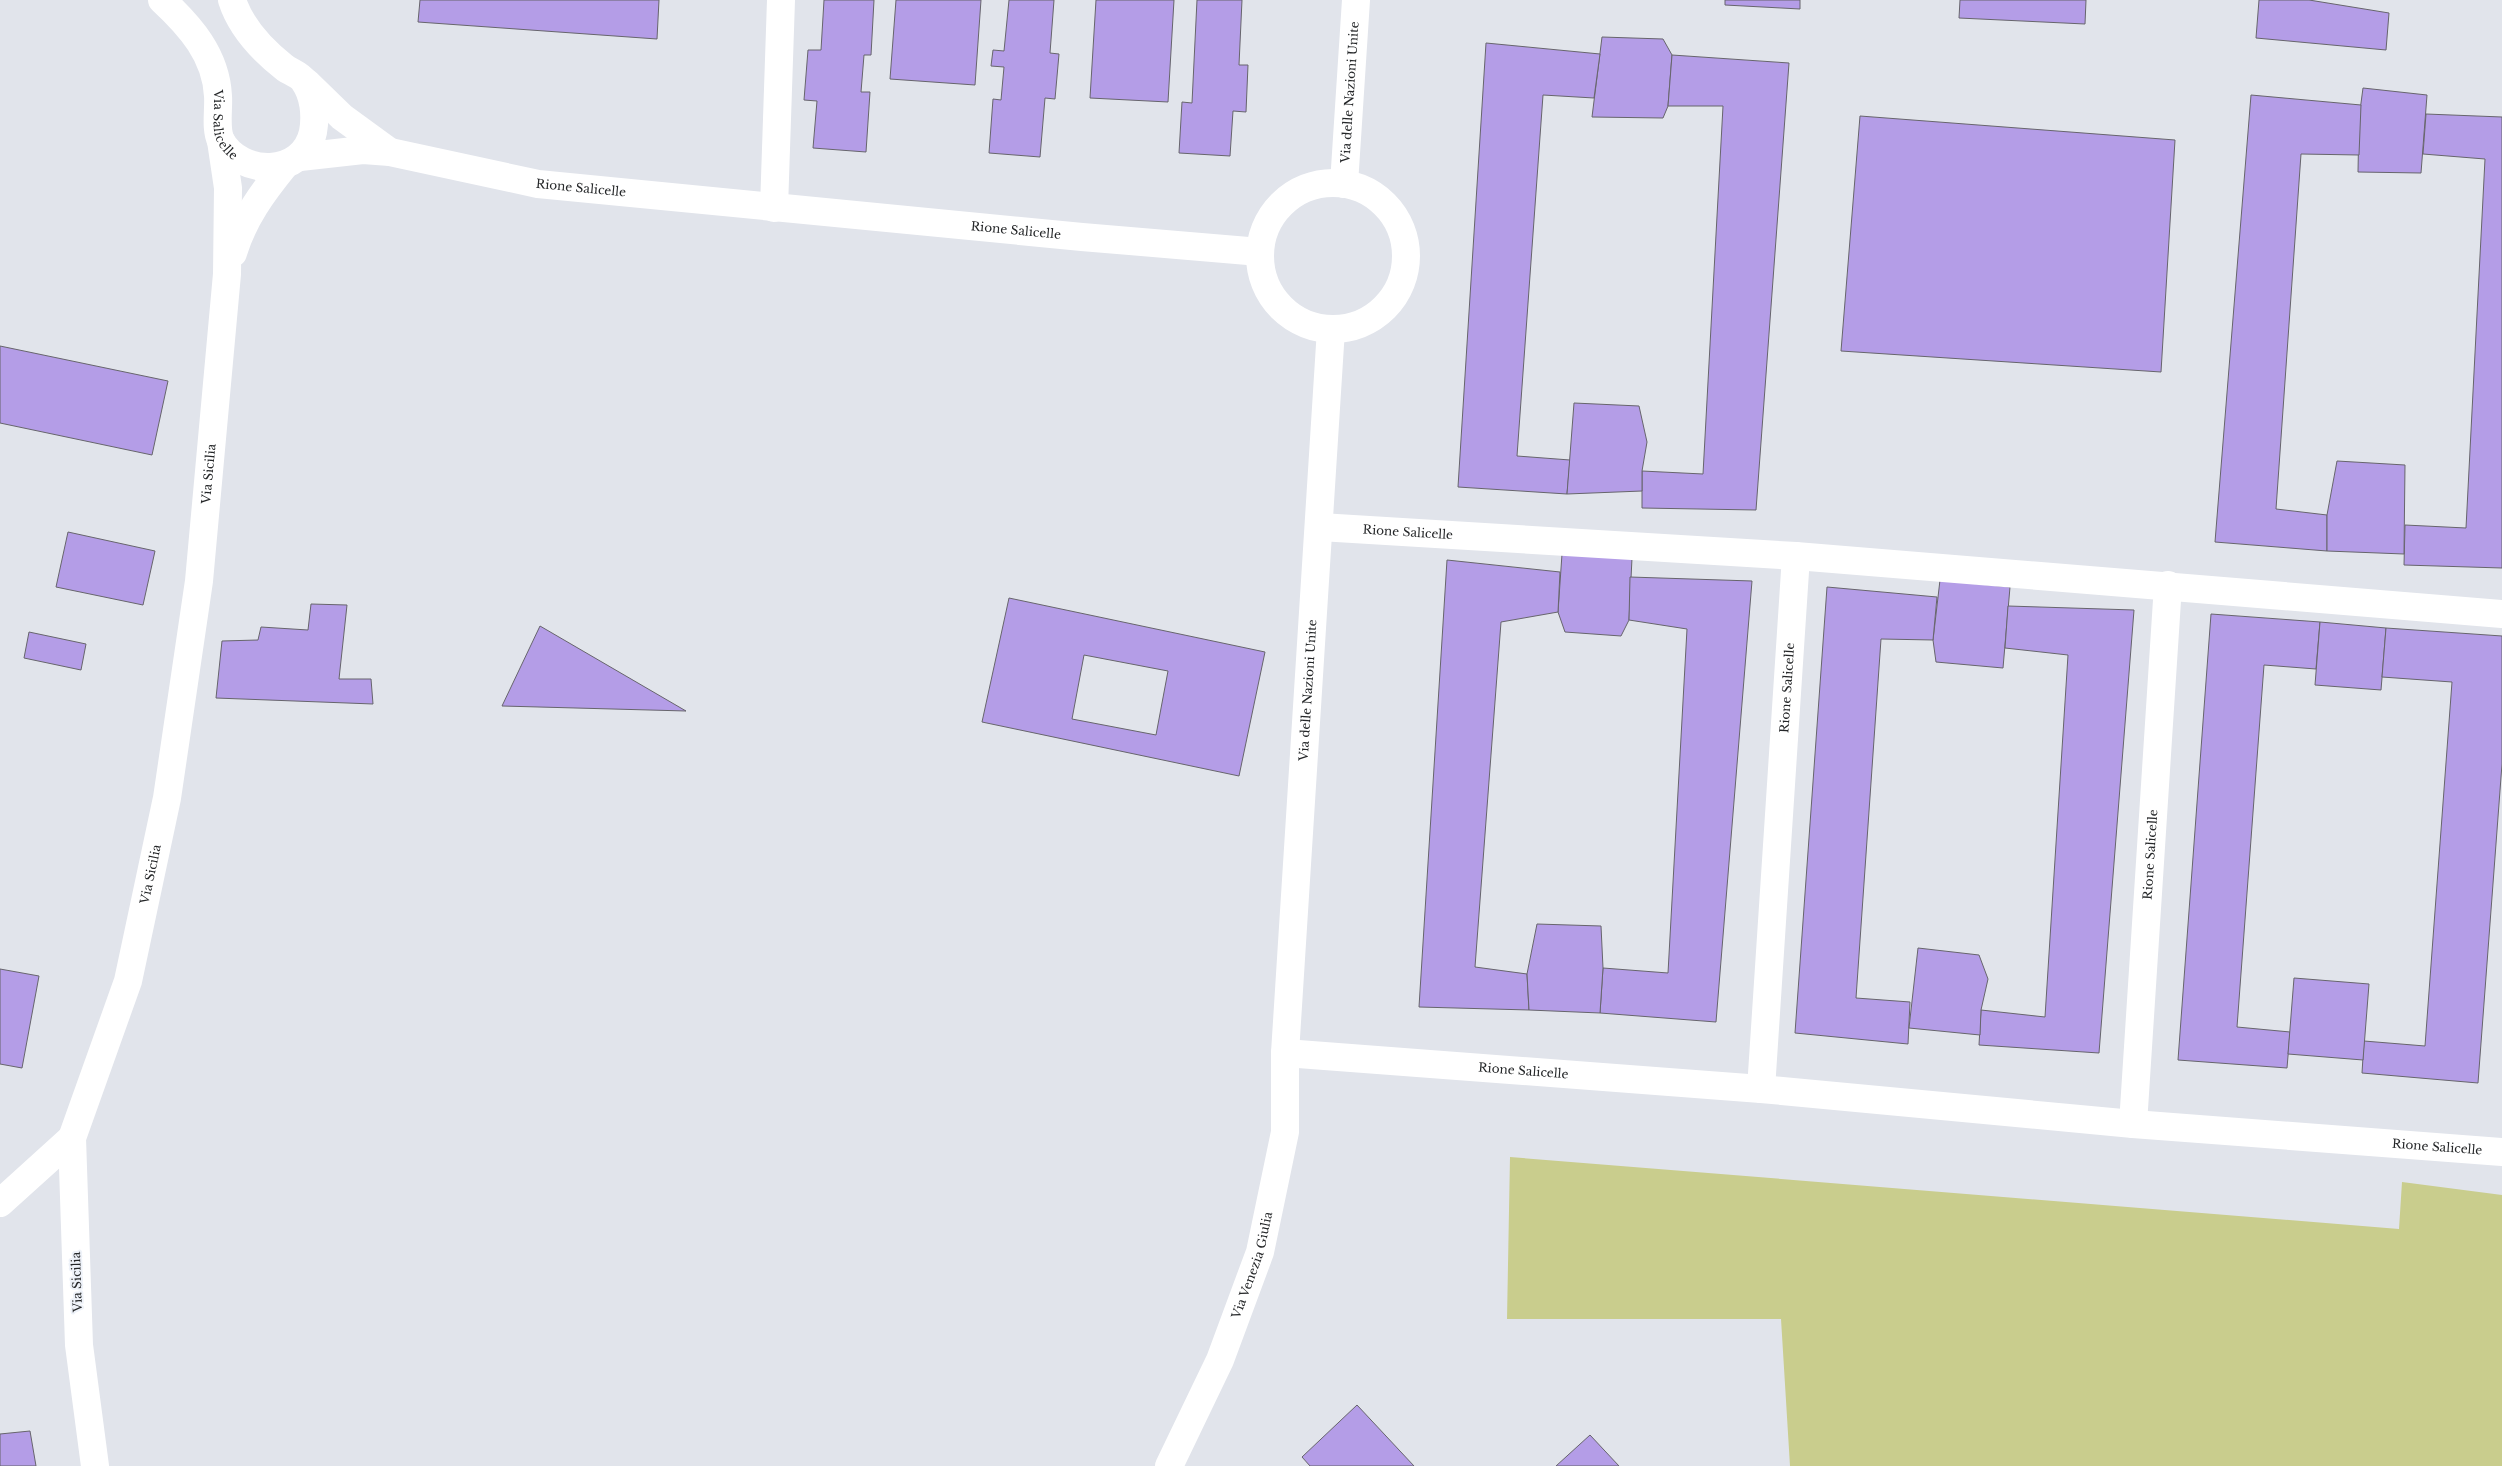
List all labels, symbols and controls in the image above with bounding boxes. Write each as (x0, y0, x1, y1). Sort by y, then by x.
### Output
street label: Via delle Nazioni Unite (1337, 21, 1362, 164)
street label: Via Salicelle (211, 88, 241, 163)
street label: Rione Salicelle (535, 176, 627, 200)
street label: Rione Salicelle (970, 218, 1062, 242)
street label: Via Sicilia (198, 443, 219, 505)
street label: Rione Salicelle (1362, 522, 1454, 542)
street label: Via delle Nazioni Unite (1296, 619, 1320, 762)
street label: Rione Salicelle (1776, 642, 1797, 733)
street label: Rione Salicelle (2140, 809, 2160, 900)
street label: Via Sicilia (136, 843, 164, 906)
street label: Rione Salicelle (1478, 1060, 1569, 1081)
street label: Rione Salicelle (2391, 1136, 2483, 1157)
street label: Via Venezia Giulia (1228, 1210, 1275, 1321)
street label: Via Sicilia (68, 1251, 85, 1313)

